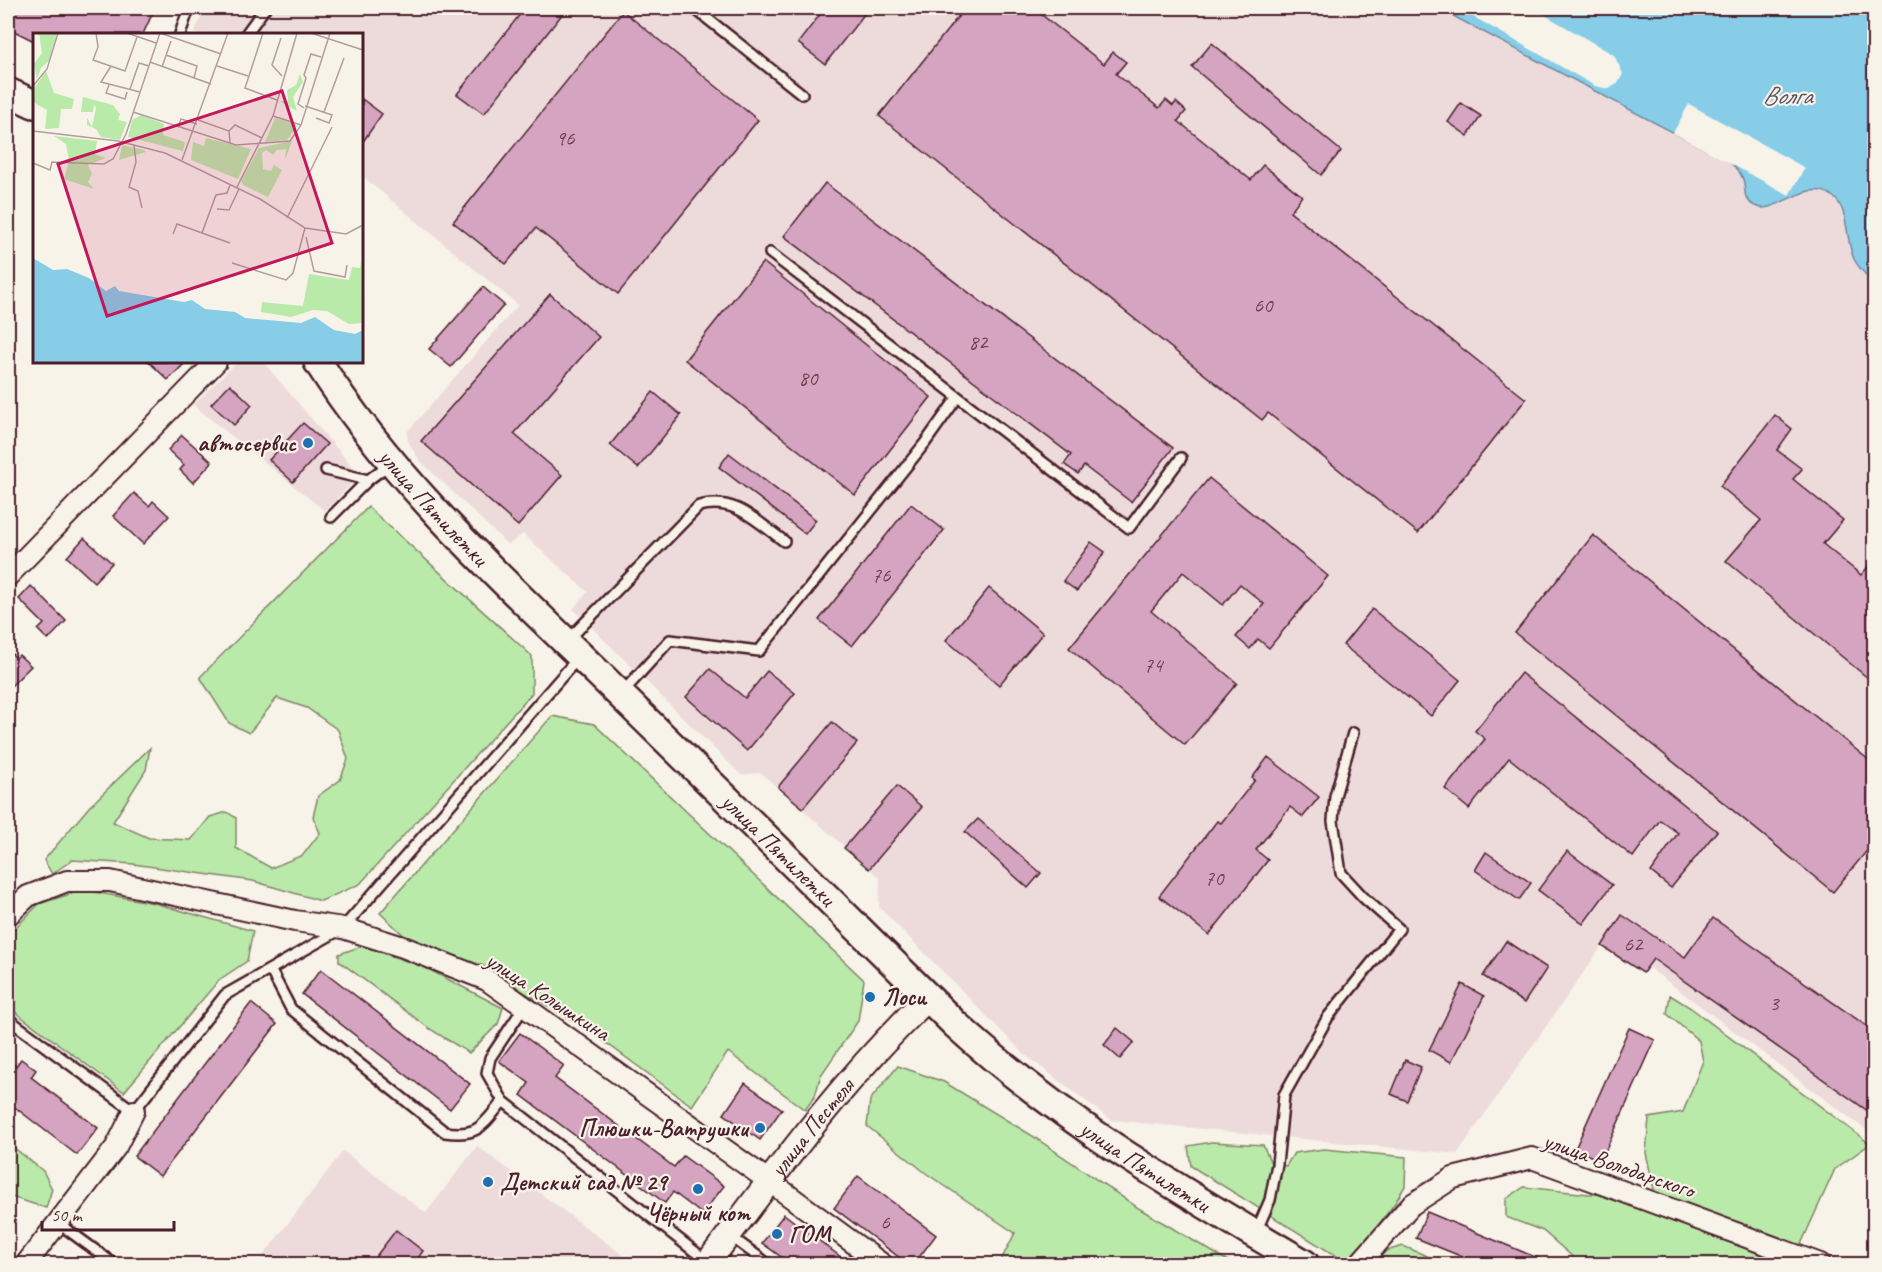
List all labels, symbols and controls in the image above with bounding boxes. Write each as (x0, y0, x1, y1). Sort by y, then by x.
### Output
inset map (33, 33, 363, 363)
water label: Волга (1762, 79, 1814, 112)
house number: 96 (556, 125, 575, 151)
house number: 60 (1254, 292, 1274, 318)
house number: 82 (969, 329, 989, 355)
house number: 80 (799, 365, 819, 391)
place label: автосервис (197, 428, 297, 458)
marker: автосервис (301, 436, 315, 450)
street label: улица Пятилетки (371, 441, 496, 574)
house number: 76 (872, 562, 891, 588)
house number: 74 (1144, 652, 1165, 678)
street label: улица Пятилетки (713, 785, 843, 914)
house number: 70 (1205, 865, 1225, 891)
house number: 62 (1624, 931, 1644, 957)
street label: улица Колышкина (478, 944, 617, 1048)
place label: Лоси (882, 982, 928, 1012)
marker: Лоси (863, 990, 877, 1004)
house number: 3 (1769, 990, 1780, 1016)
street label: улица Пестеля (762, 1070, 862, 1185)
street label: улица Пятилетки (1073, 1112, 1217, 1220)
place label: Плюшки-Ватрушки (579, 1113, 751, 1143)
marker: Плюшки-Ватрушки (753, 1121, 767, 1135)
street label: улица Володарского (1538, 1124, 1701, 1206)
place label: Детский сад № 29 (500, 1167, 669, 1197)
marker: Детский сад № 29 (481, 1175, 495, 1189)
marker: Чёрный кот (691, 1182, 705, 1196)
scale bar (42, 1194, 174, 1232)
place label: Чёрный кот (646, 1198, 751, 1228)
text: 50 m (51, 1204, 84, 1226)
house number: 6 (880, 1209, 890, 1235)
place label: ГОМ (789, 1219, 832, 1249)
marker: ГОМ (770, 1227, 784, 1241)

